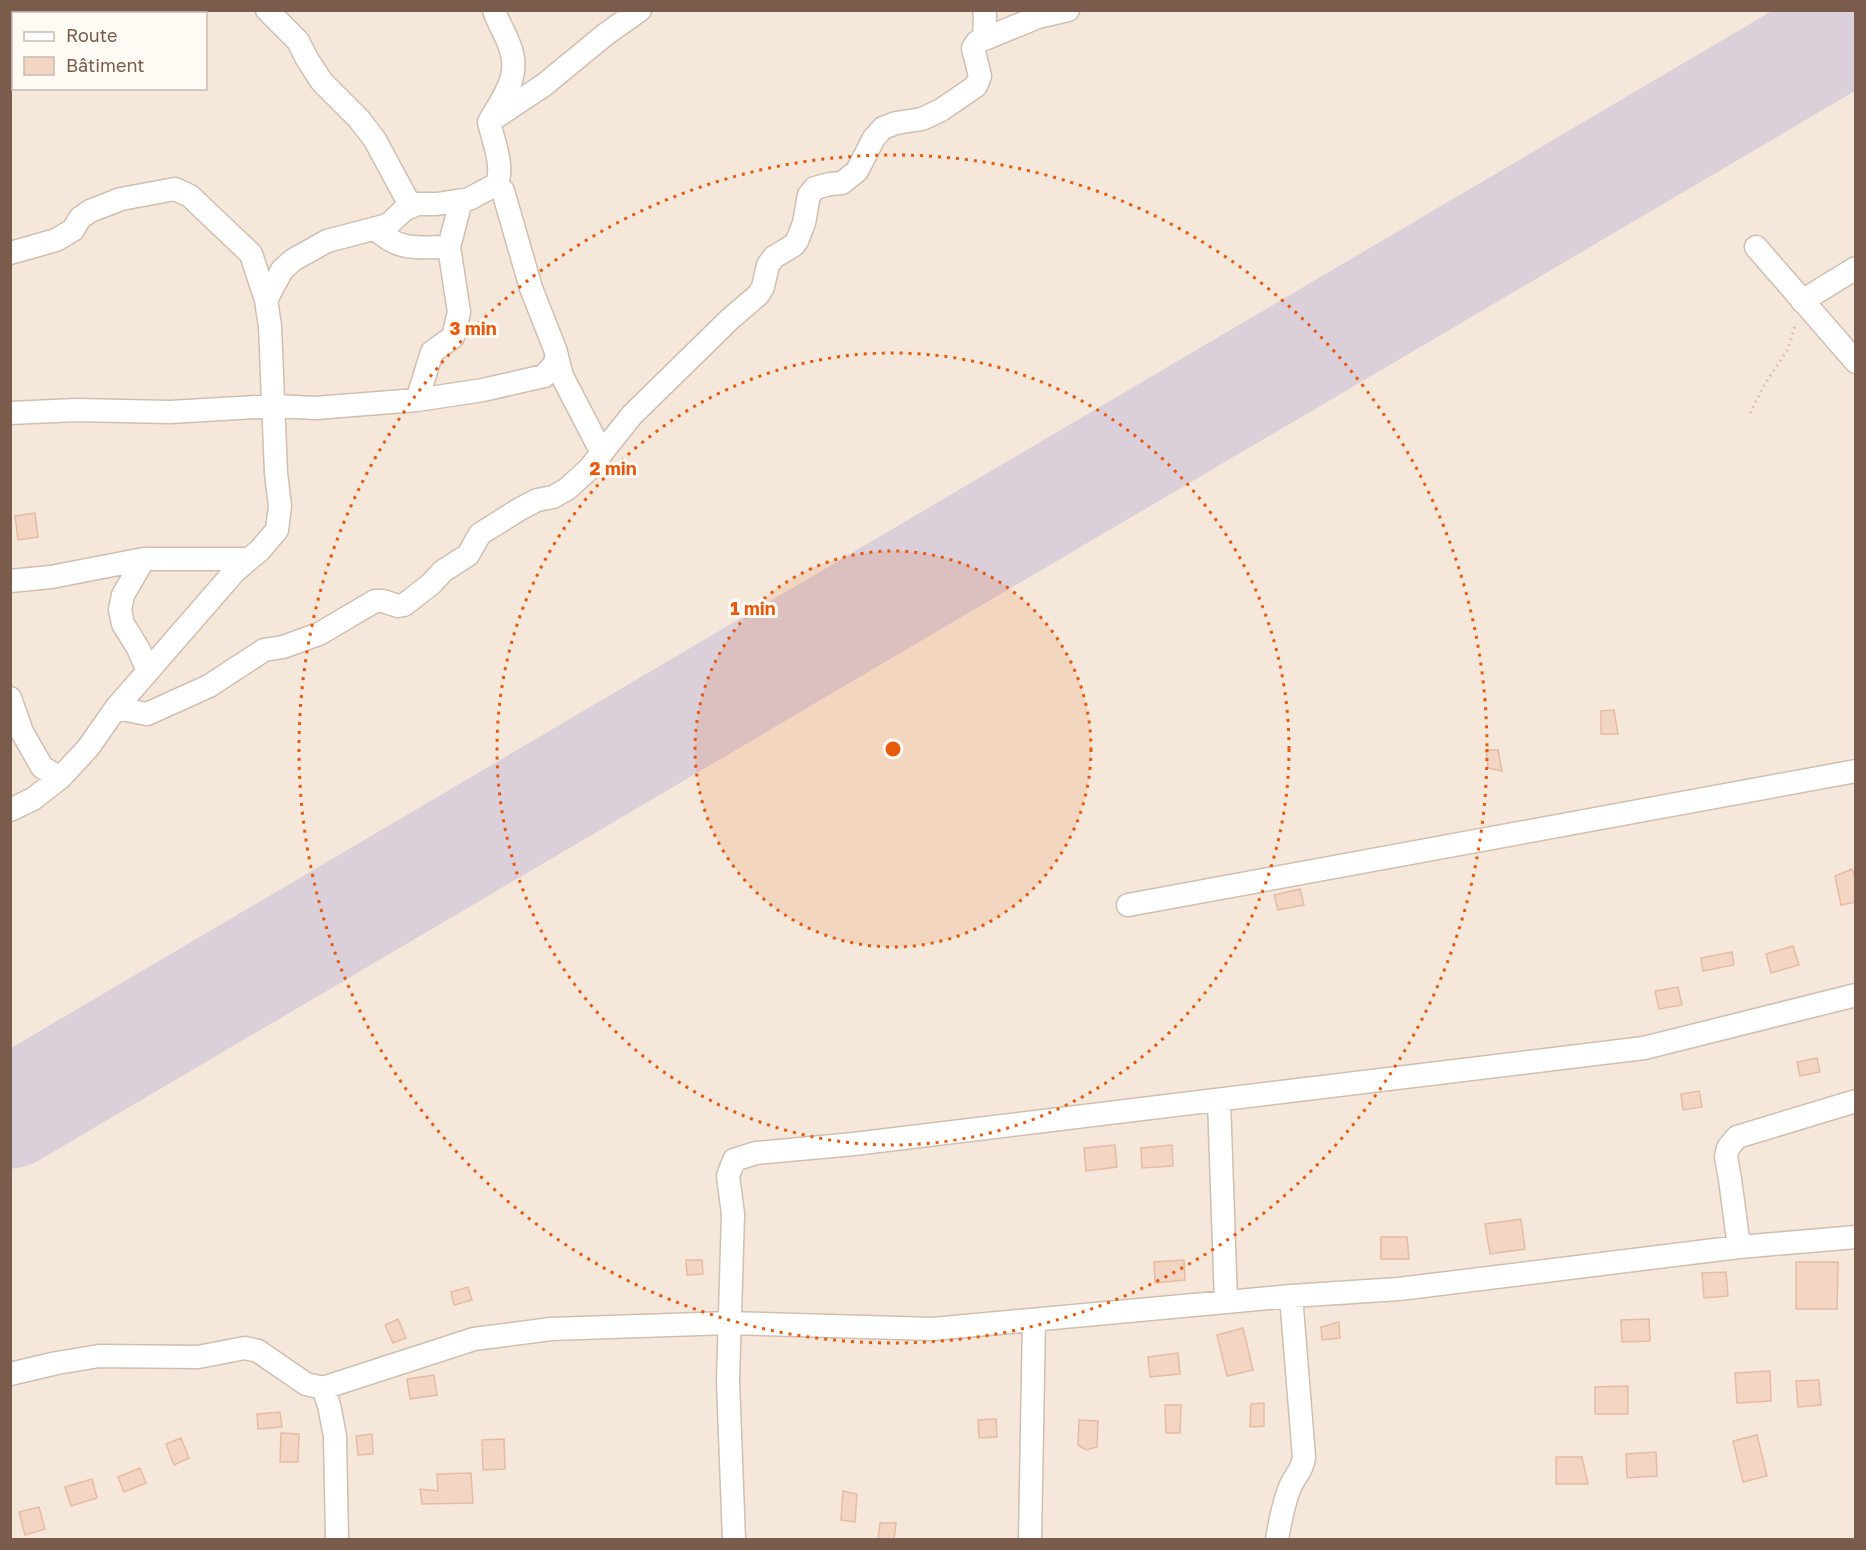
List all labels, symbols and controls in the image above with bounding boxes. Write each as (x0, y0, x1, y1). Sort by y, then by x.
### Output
legend (12, 12, 207, 90)
text: Route (66, 24, 117, 46)
text: Bâtiment (66, 54, 145, 76)
text: 3 min (449, 317, 497, 339)
text: 2 min (589, 457, 637, 479)
text: 1 min (730, 597, 776, 619)
centre of rings (883, 739, 903, 759)

